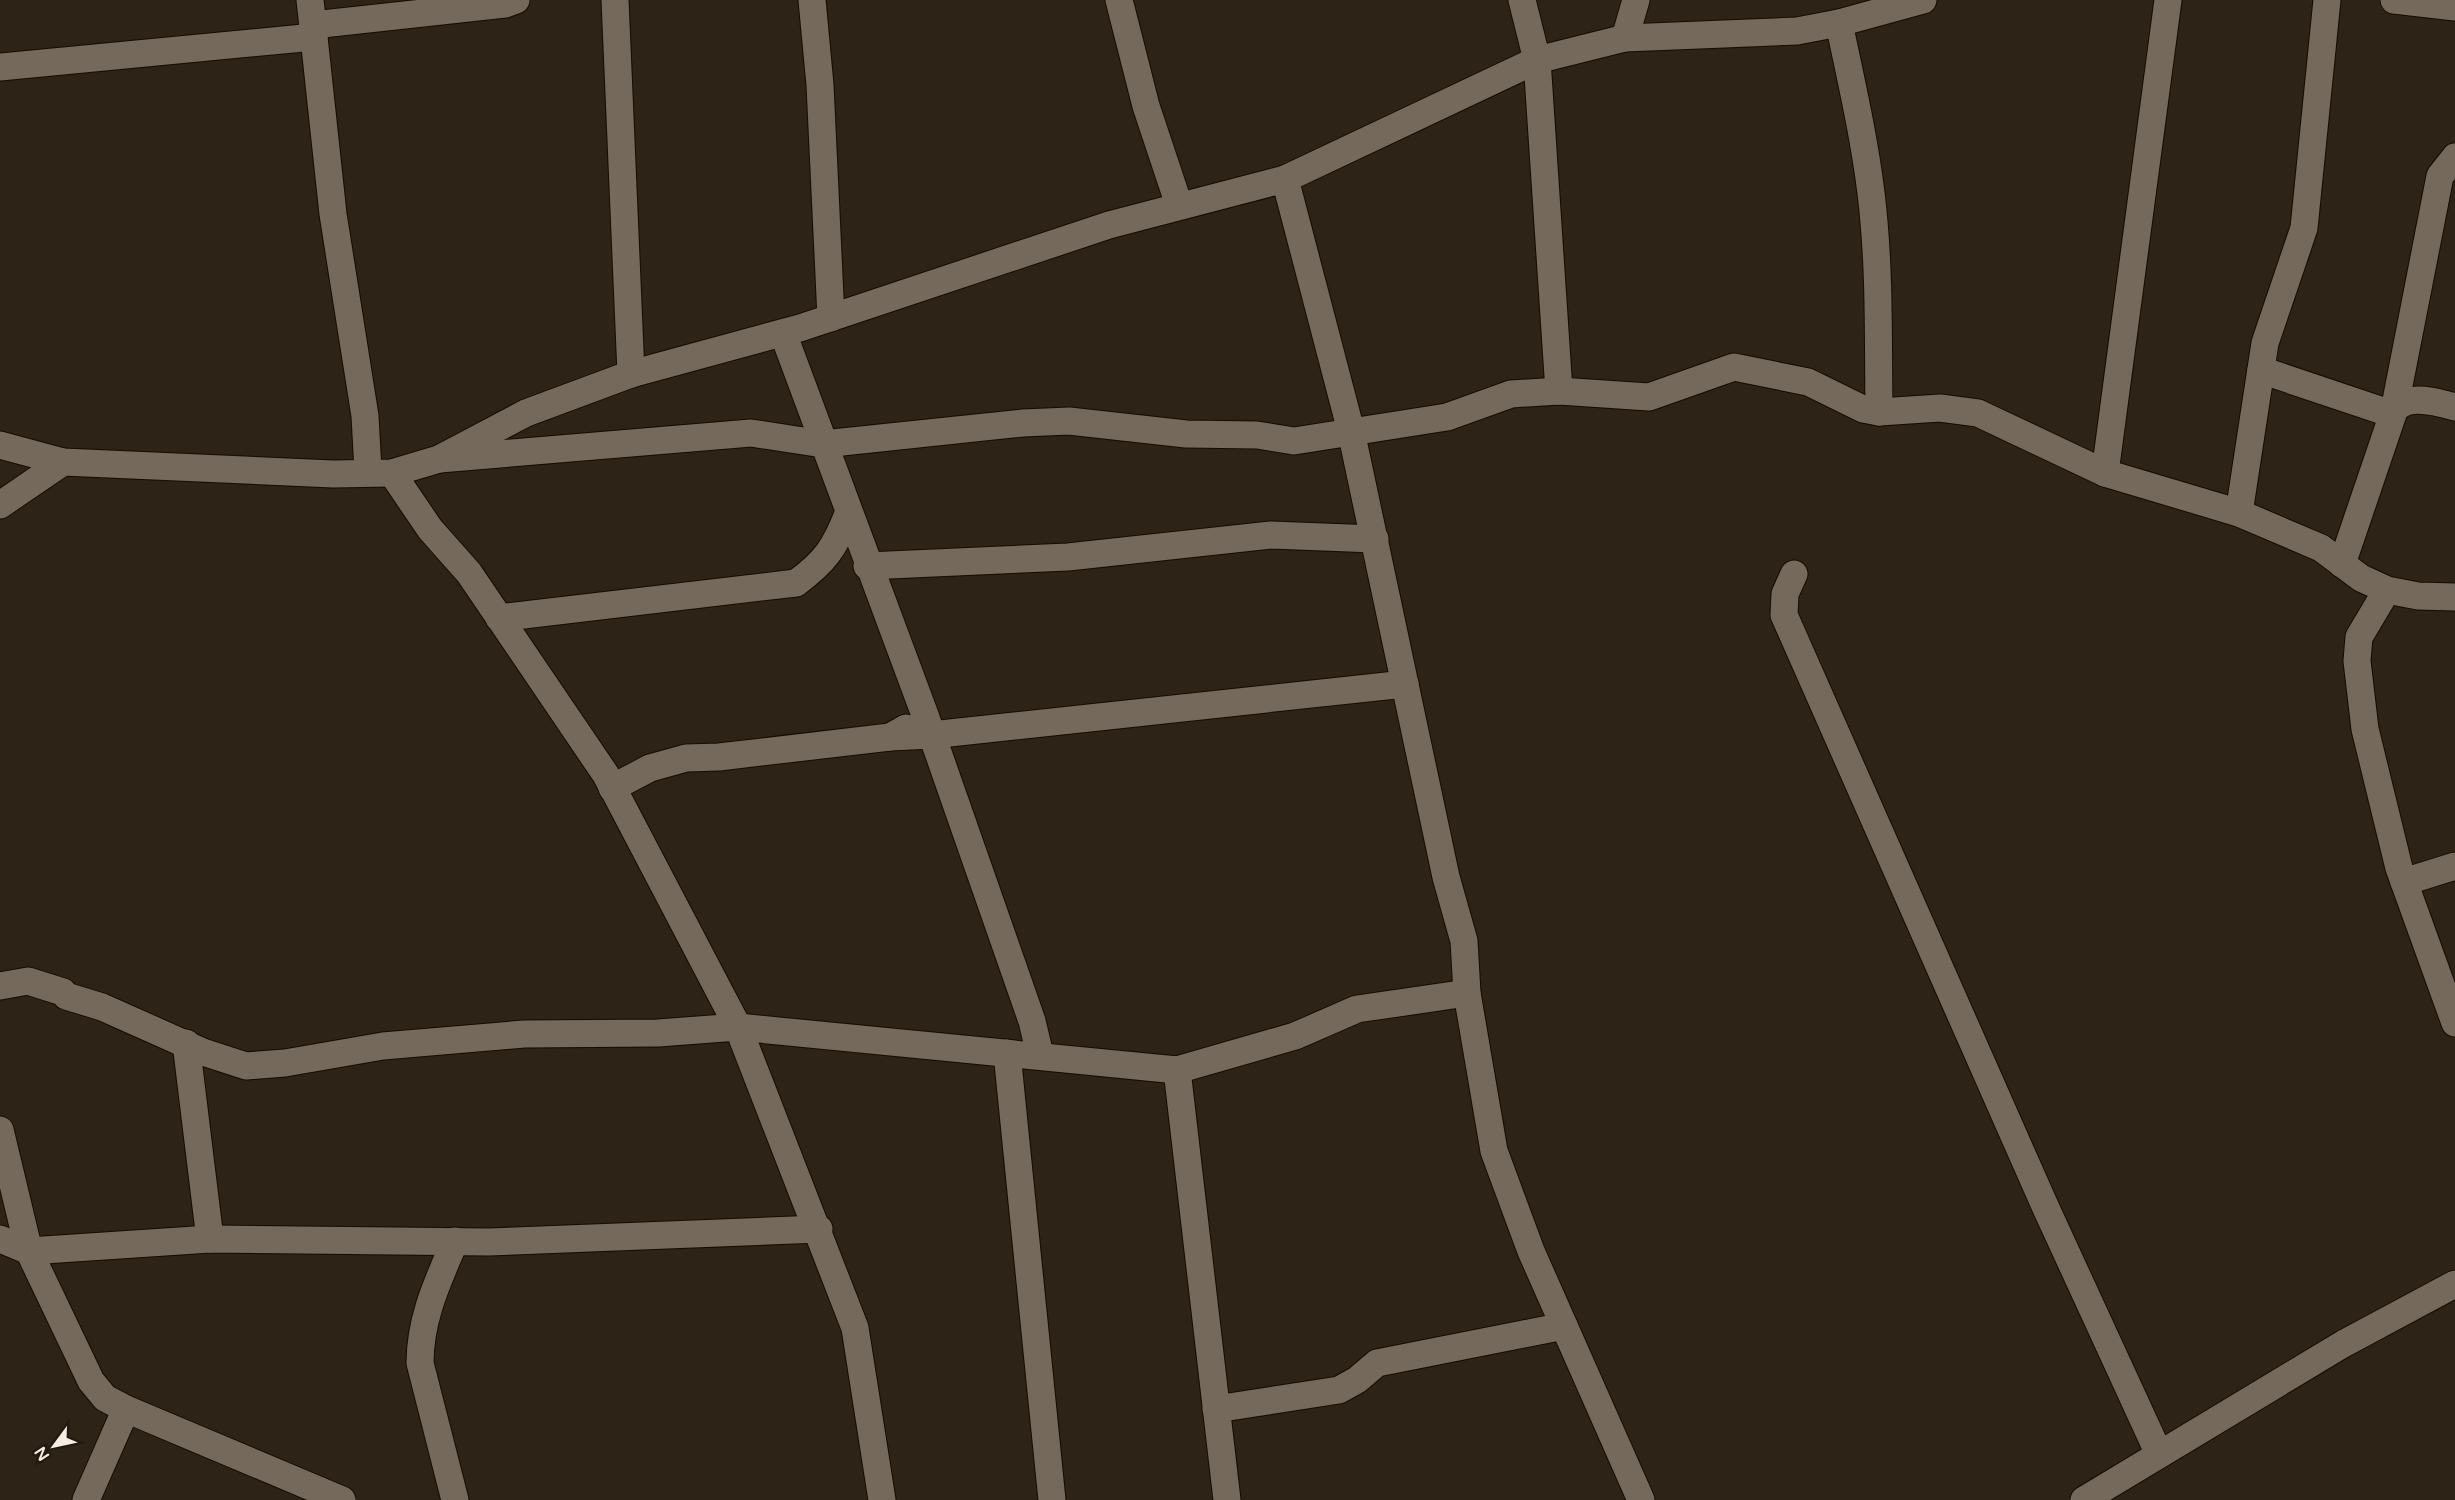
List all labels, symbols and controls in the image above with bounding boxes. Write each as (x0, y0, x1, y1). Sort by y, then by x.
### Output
north arrow (24, 1416, 84, 1476)
text: N (30, 1443, 54, 1464)

